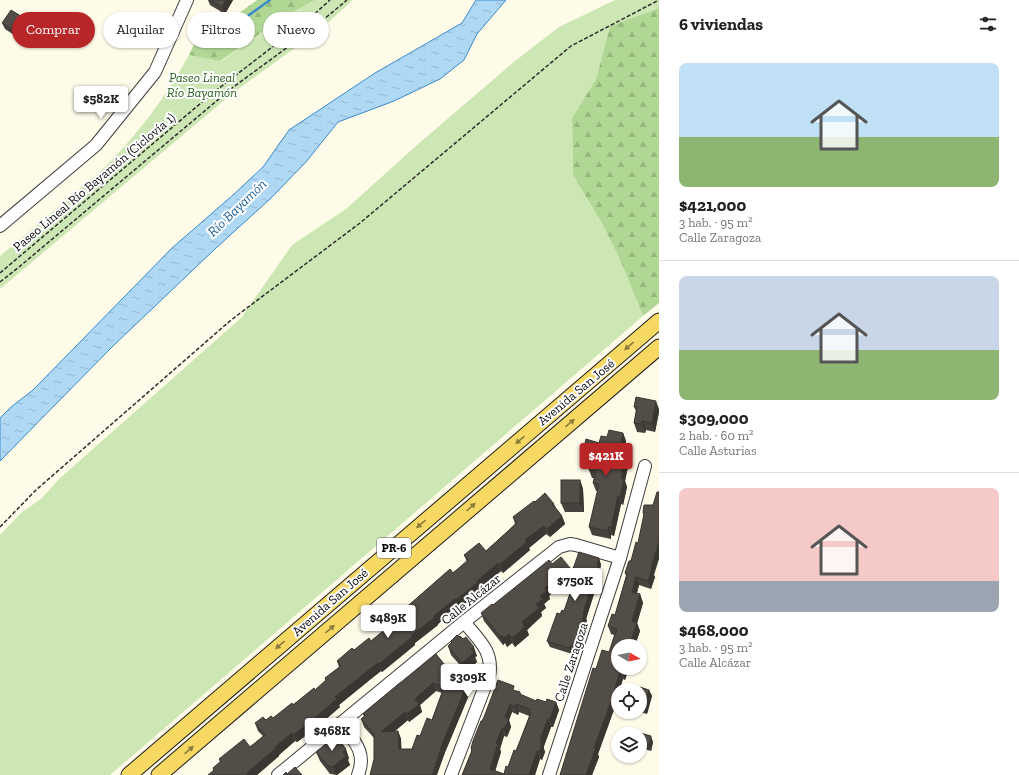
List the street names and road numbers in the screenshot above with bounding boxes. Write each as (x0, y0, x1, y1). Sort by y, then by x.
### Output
street label: Paseo Lineal Río Bayamón (Ciclovía 1) (10, 109, 179, 254)
street label: Avenida San José (535, 356, 617, 428)
road number: PR-6 (377, 538, 411, 558)
street label: Avenida San José (289, 565, 371, 639)
street label: Calle Alcázar (438, 570, 504, 628)
street label: Calle Zaragoza (551, 620, 591, 703)

